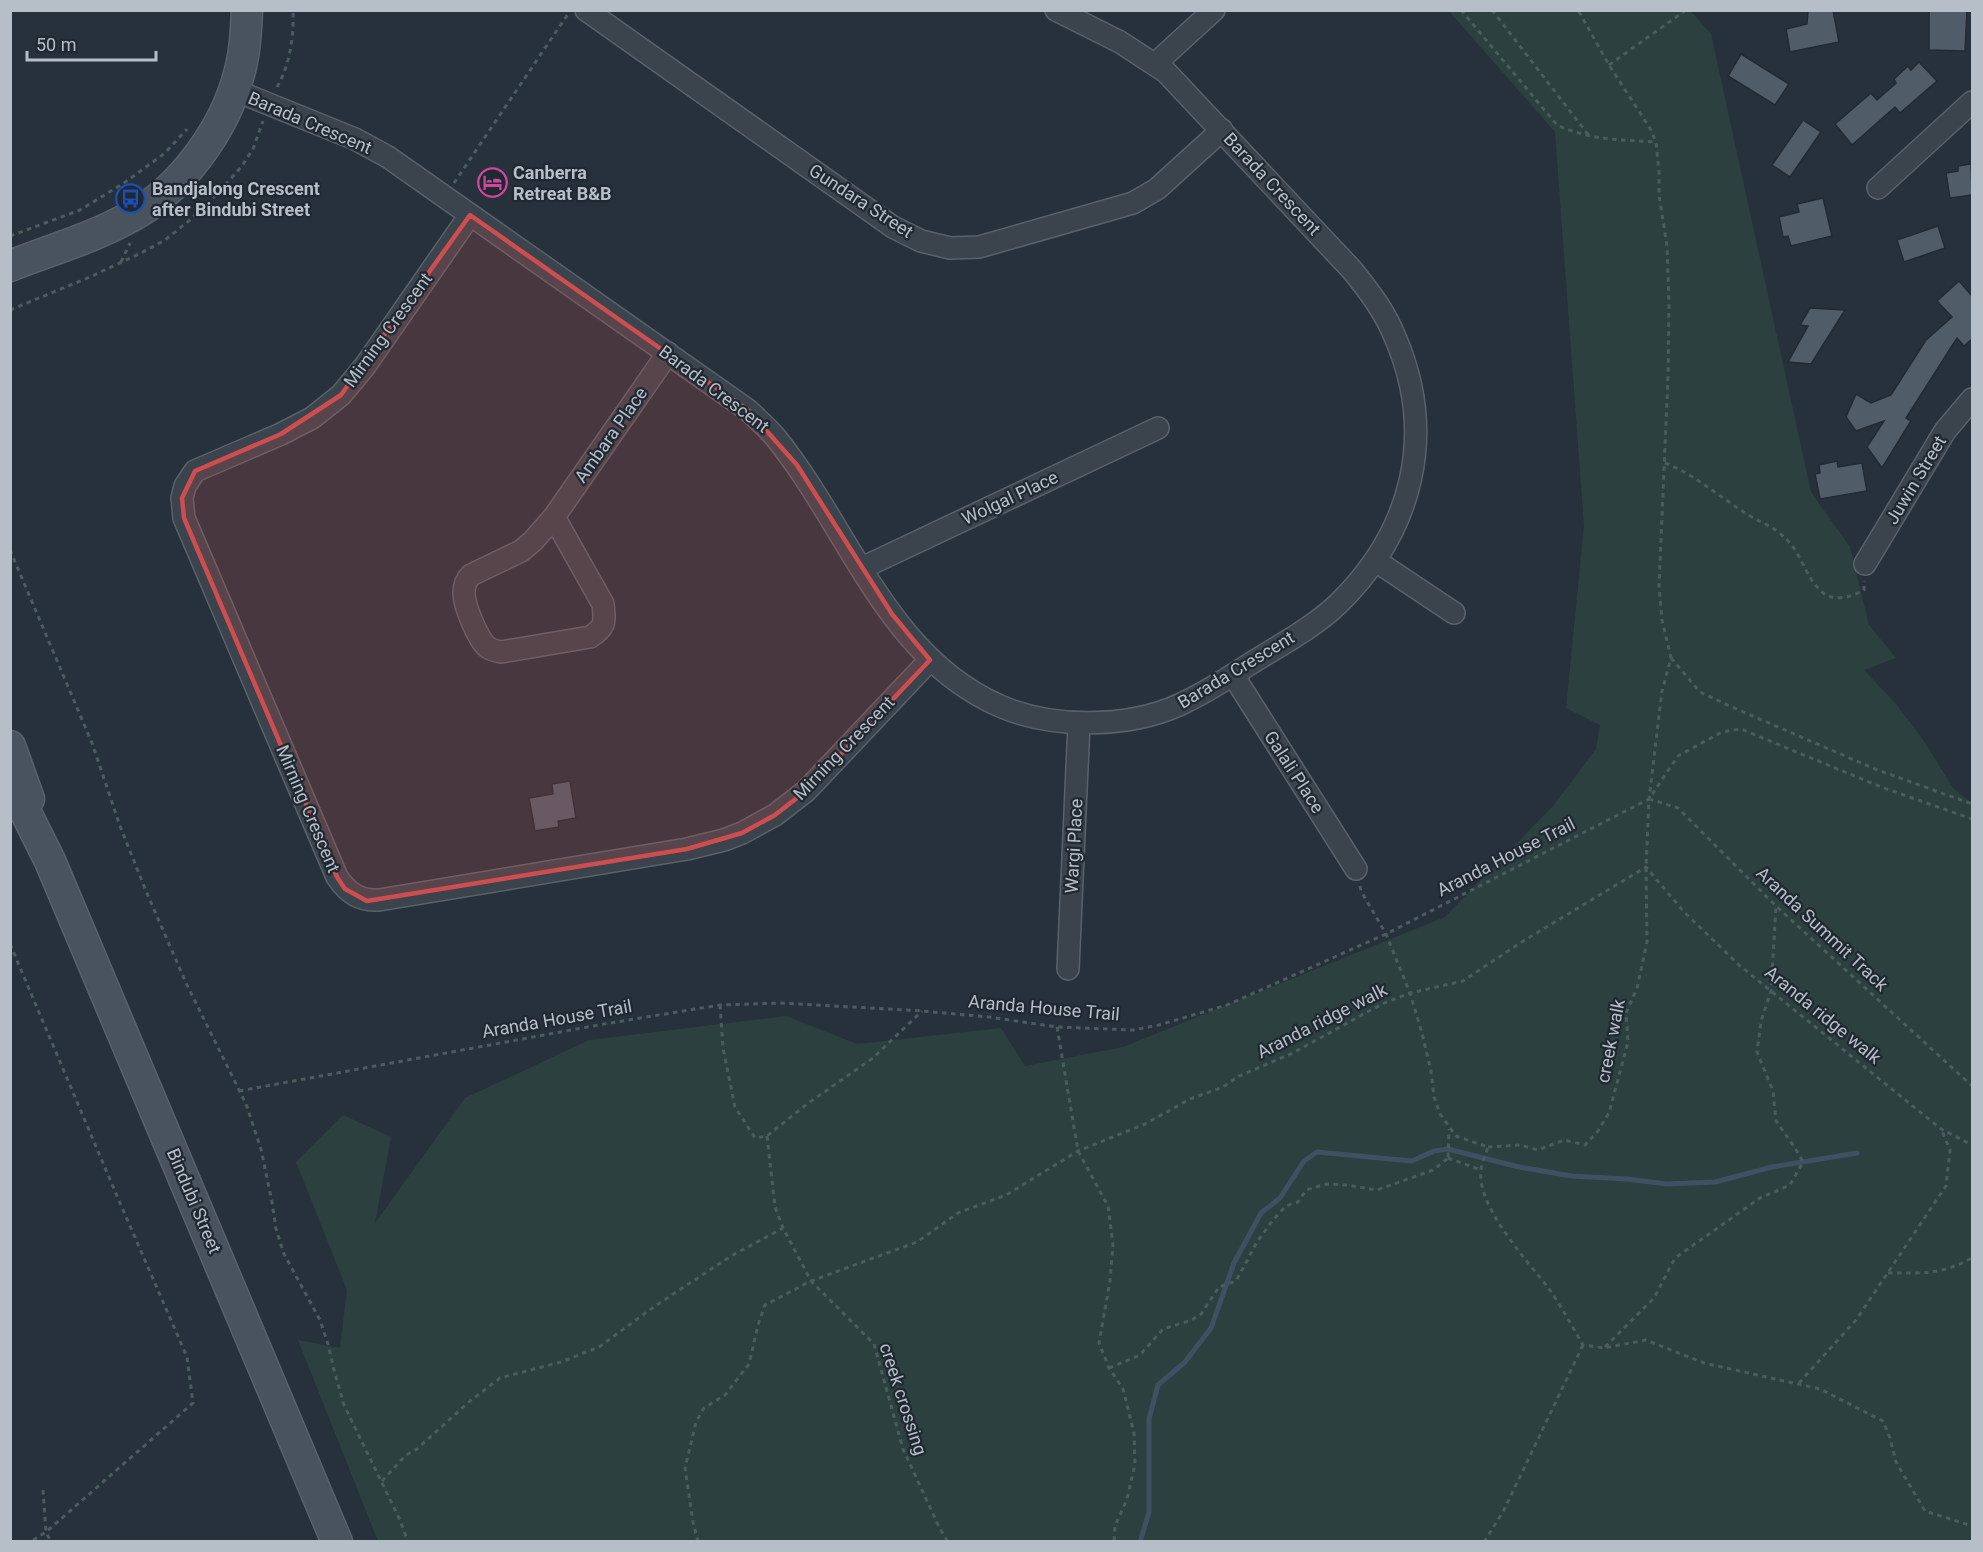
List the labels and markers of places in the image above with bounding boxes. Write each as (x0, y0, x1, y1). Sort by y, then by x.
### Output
place label: Canberra Retreat B&B (513, 162, 612, 204)
hotel icon: Canberra Retreat B&B (476, 167, 508, 199)
place label: Bandjalong Crescent after Bindubi Street (152, 178, 320, 220)
bus stop icon: Bandjalong Crescent after Bindubi Street (115, 183, 147, 215)

